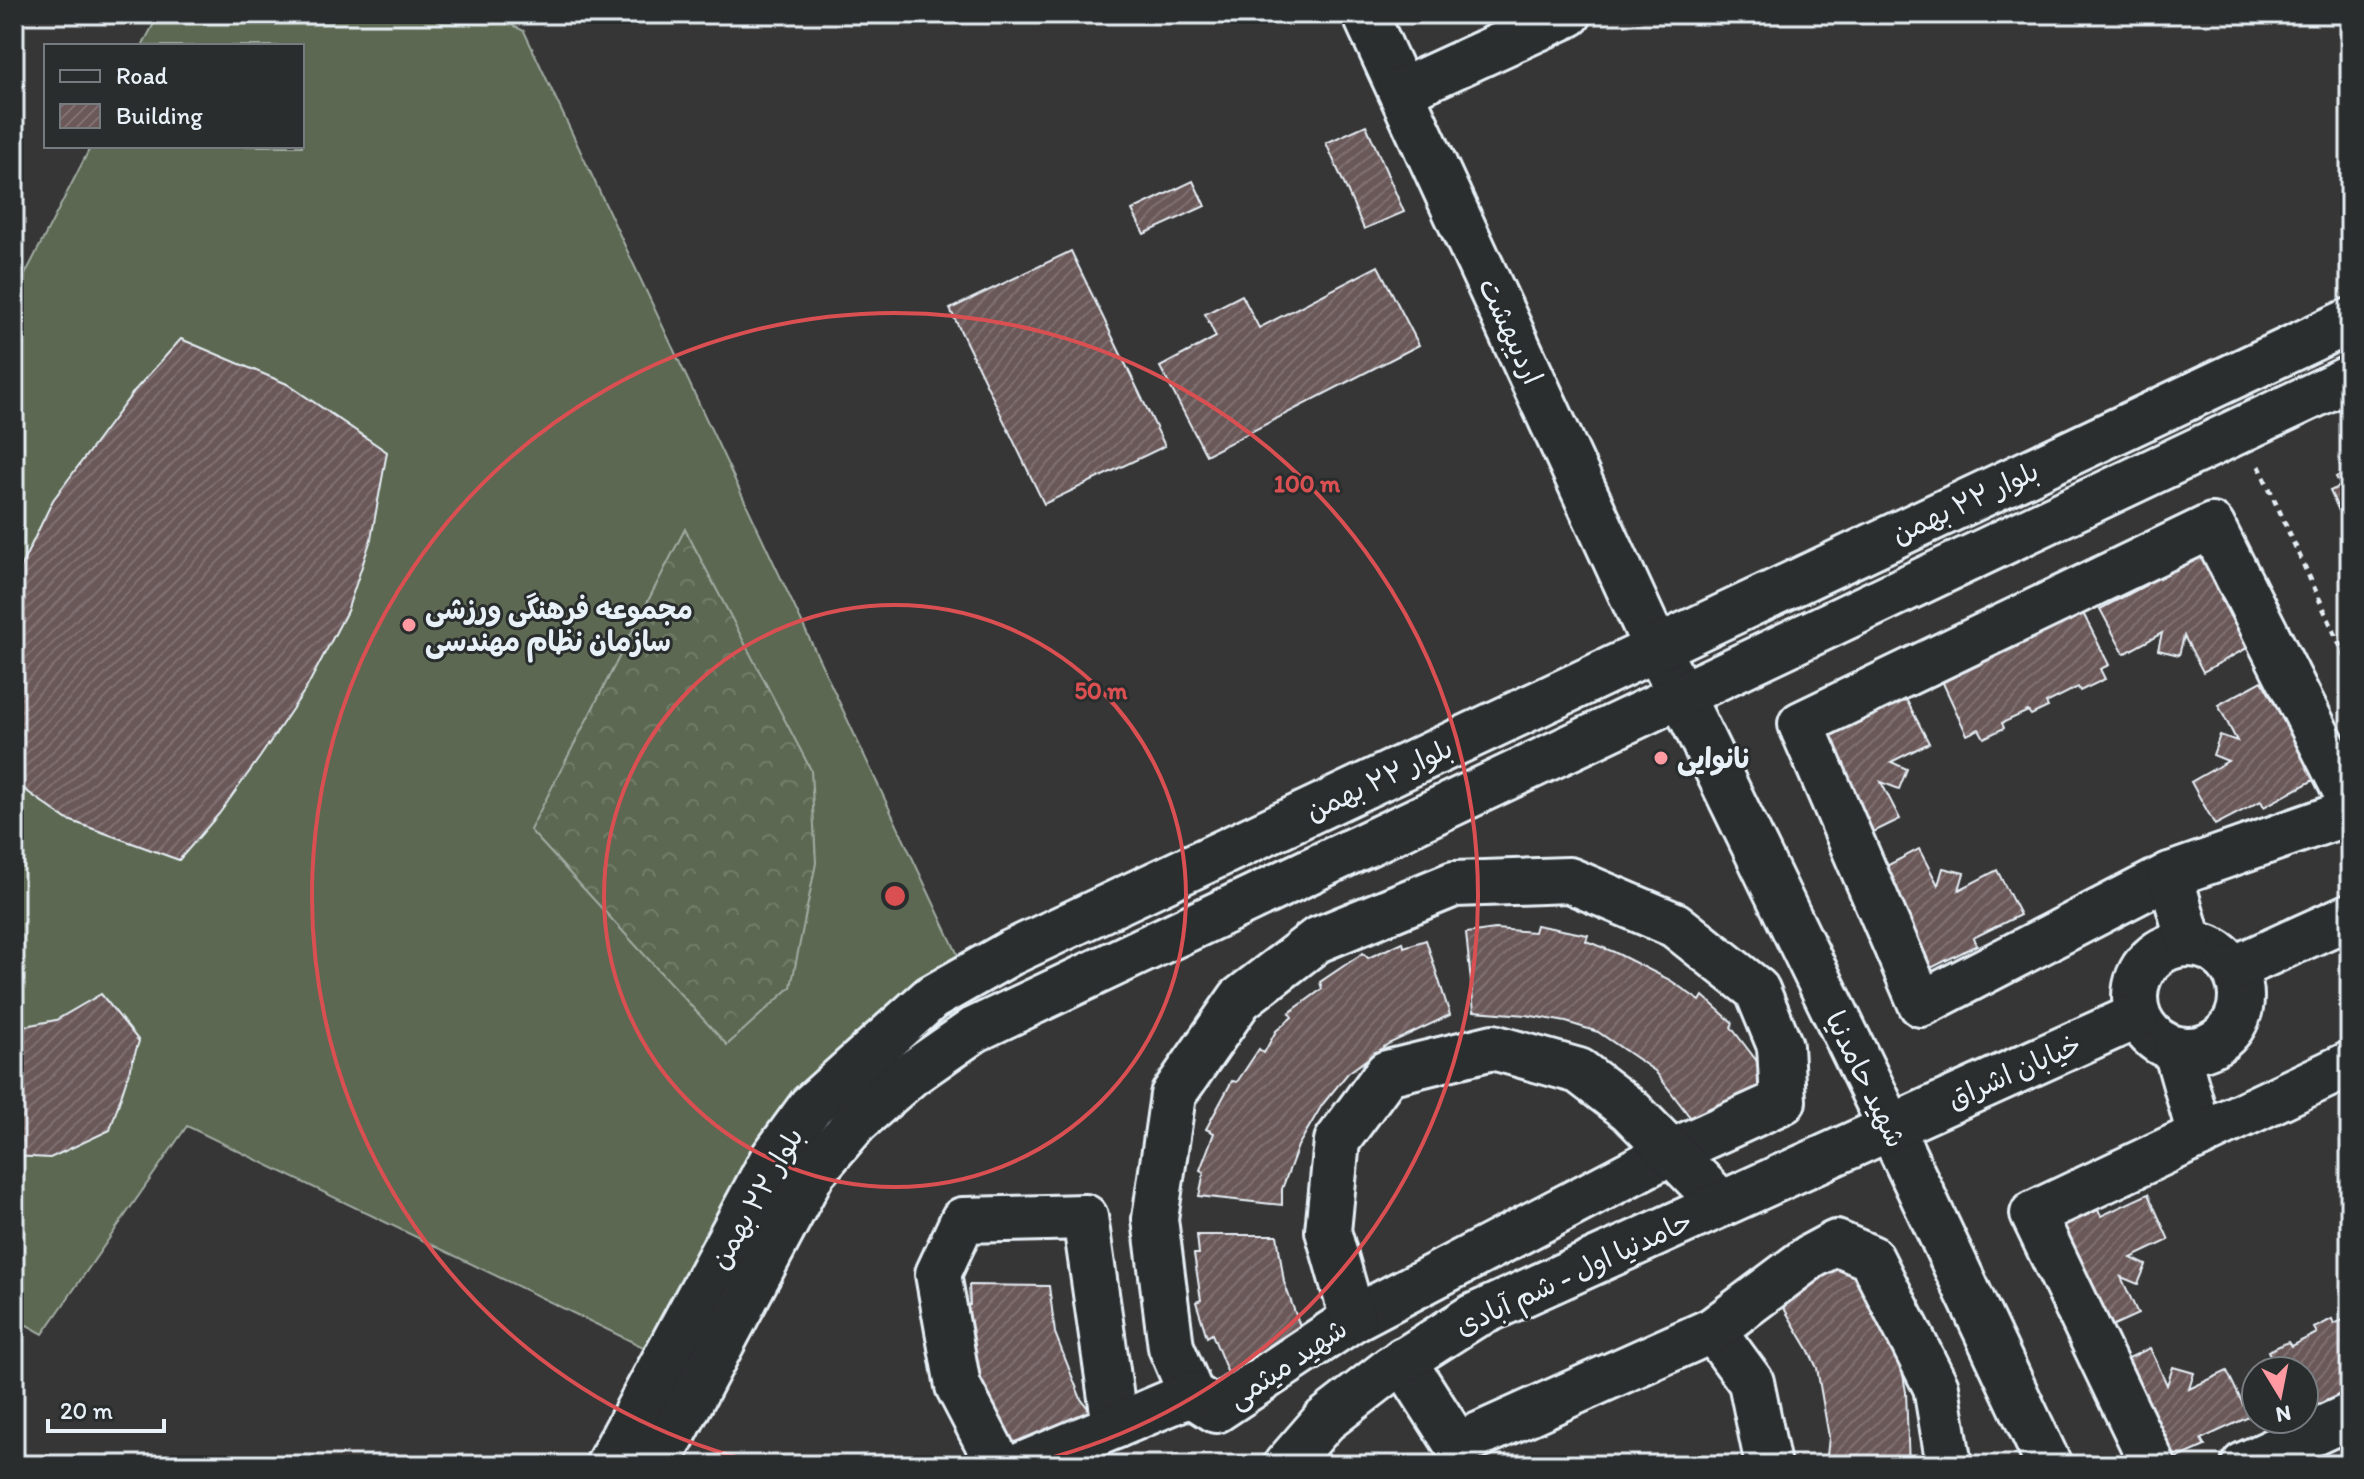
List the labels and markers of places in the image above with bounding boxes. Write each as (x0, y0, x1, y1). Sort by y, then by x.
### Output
place label: مجموعه فرهنگی ورزشی سازمان نظام مهندسی (425, 592, 693, 663)
marker: مجموعه فرهنگی ورزشی سازمان نظام مهندسی (400, 616, 418, 634)
place label: نانوایی (1677, 741, 1752, 777)
marker: نانوایی (1652, 749, 1670, 767)
centre of rings (881, 882, 909, 910)

